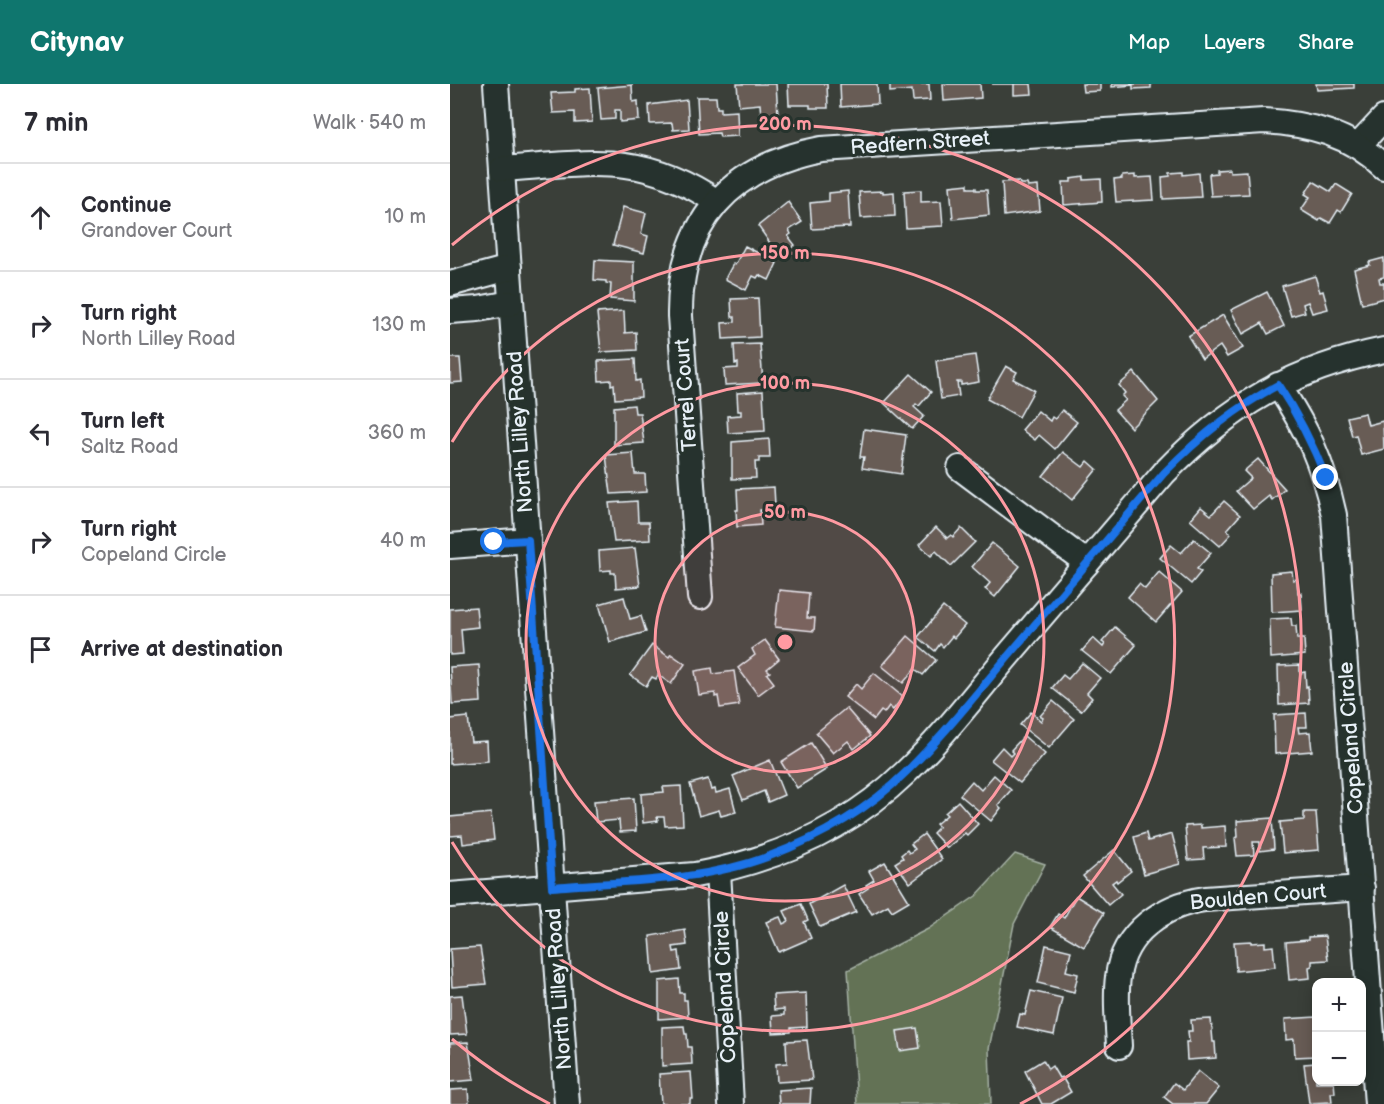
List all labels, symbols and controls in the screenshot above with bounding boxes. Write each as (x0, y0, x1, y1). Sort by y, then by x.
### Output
text: Citynav (30, 26, 124, 59)
text: Map (1128, 30, 1170, 55)
text: Layers (1203, 30, 1265, 55)
text: Share (1298, 30, 1354, 55)
text: 7 min (24, 108, 88, 139)
text: Walk · 540 m (313, 111, 426, 135)
text: 200 m (758, 114, 812, 135)
street label: Redfern Street (849, 126, 991, 160)
text: Continue (81, 192, 171, 219)
icon: ahead (24, 201, 57, 234)
text: 10 m (385, 205, 426, 229)
text: Grandover Court (81, 219, 232, 243)
text: 150 m (760, 243, 810, 264)
text: Turn right (81, 300, 177, 327)
icon: right (24, 309, 57, 342)
text: 130 m (372, 313, 426, 337)
text: North Lilley Road (81, 327, 236, 351)
street label: Terrel Court (670, 337, 702, 452)
street label: North Lilley Road (502, 350, 538, 514)
text: 100 m (760, 373, 810, 394)
text: Turn left (81, 408, 165, 435)
icon: left (24, 417, 57, 450)
text: 360 m (368, 421, 426, 445)
text: Saltz Road (81, 435, 178, 459)
route end (1312, 464, 1338, 490)
text: 50 m (764, 502, 806, 523)
text: Turn right (81, 516, 177, 543)
icon: right (24, 525, 57, 558)
route start (480, 528, 506, 554)
text: 40 m (380, 529, 426, 553)
text: Copeland Circle (81, 543, 226, 567)
centre of rings (775, 632, 795, 652)
icon: arrive (24, 633, 57, 666)
text: Arrive at destination (81, 636, 283, 663)
street label: Copeland Circle (1333, 661, 1369, 815)
street label: Boulden Court (1189, 879, 1328, 915)
street label: North Lilley Road (541, 907, 577, 1071)
street label: Copeland Circle (709, 910, 741, 1064)
map controls (1312, 978, 1366, 1086)
button: + (1312, 978, 1366, 1032)
button: − (1312, 1032, 1366, 1086)

